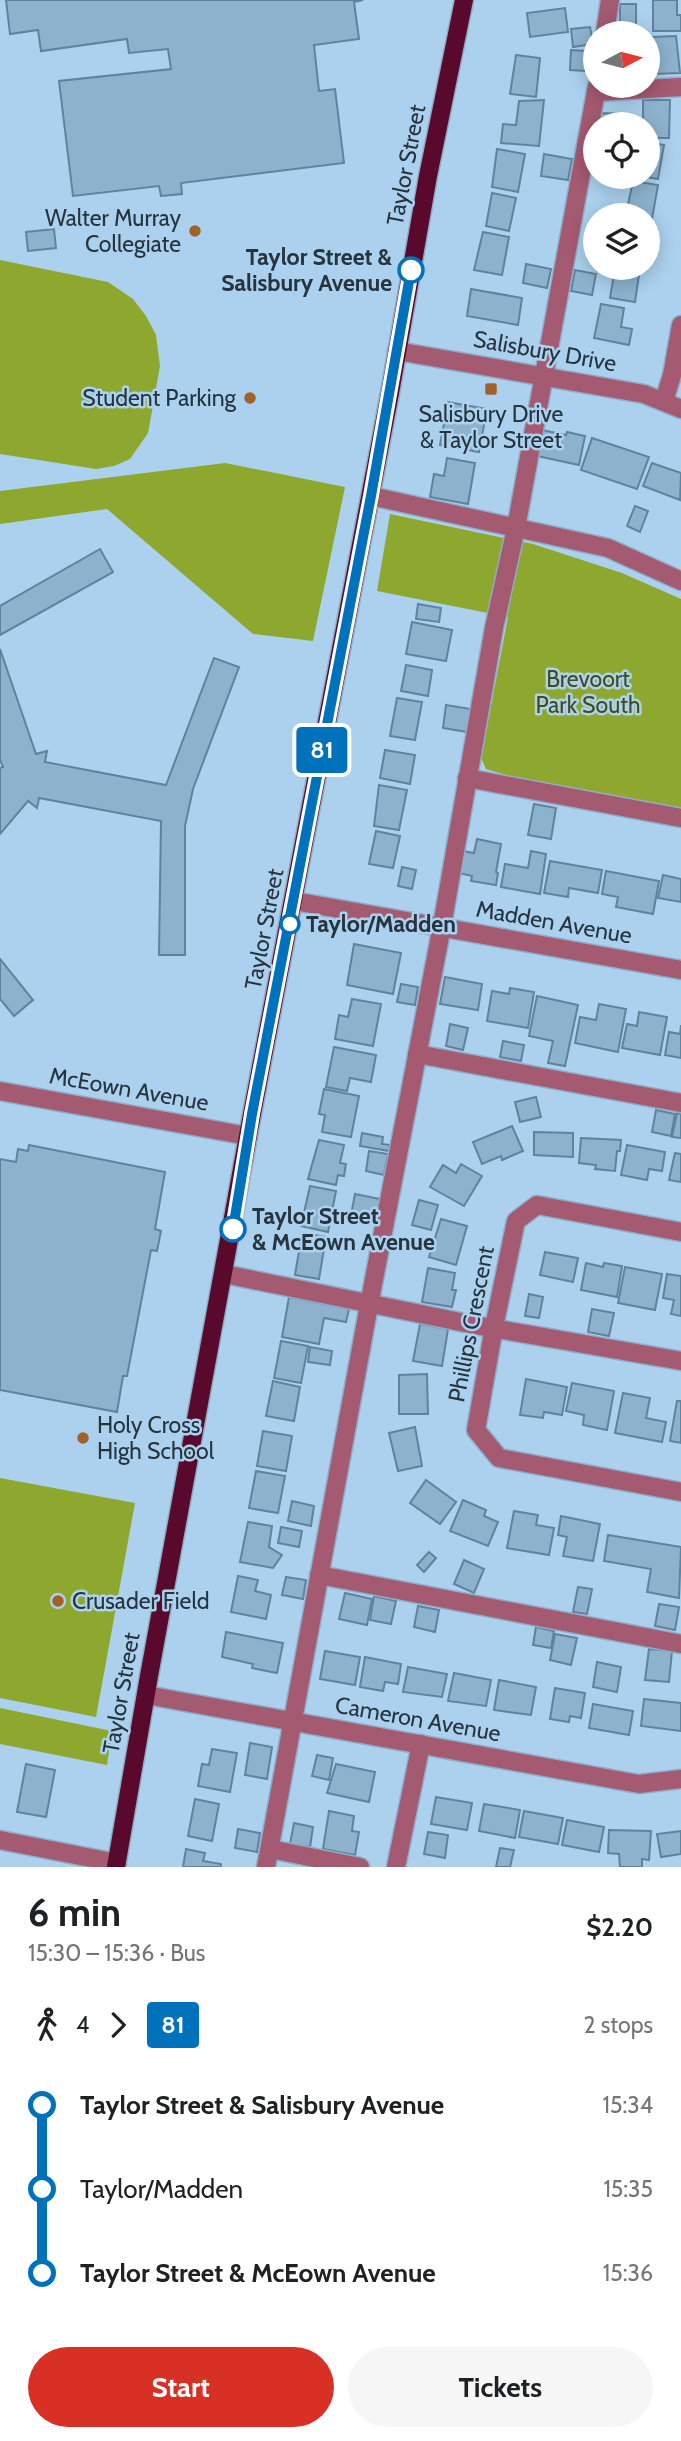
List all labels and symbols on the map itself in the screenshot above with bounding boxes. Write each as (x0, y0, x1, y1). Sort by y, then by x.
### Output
north arrow (583, 21, 660, 98)
street label: Taylor Street (381, 102, 431, 228)
place label: Walter Murray Collegiate (45, 204, 181, 258)
marker: Walter Murray Collegiate (187, 223, 203, 239)
place label: Taylor Street & Salisbury Avenue (221, 243, 393, 297)
marker: Taylor Street & Salisbury Avenue (398, 257, 424, 283)
street label: Salisbury Drive (471, 325, 619, 377)
marker: Salisbury Drive & Taylor Street (483, 381, 499, 397)
place label: Student Parking (82, 384, 237, 412)
marker: Student Parking (242, 390, 258, 406)
place label: Salisbury Drive & Taylor Street (419, 400, 564, 454)
park label: Brevoort Park South (536, 665, 640, 719)
line badge: 81 (290, 727, 354, 773)
street label: Taylor Street (239, 866, 289, 992)
street label: Madden Avenue (474, 895, 634, 950)
place label: Taylor/Madden (306, 910, 456, 938)
marker: Taylor/Madden (280, 914, 300, 934)
street label: McEown Avenue (47, 1061, 211, 1117)
place label: Taylor Street & McEown Avenue (252, 1202, 435, 1256)
marker: Taylor Street & McEown Avenue (220, 1216, 246, 1242)
street label: Phillips Crescent (442, 1243, 500, 1404)
place label: Holy Cross High School (97, 1411, 215, 1465)
marker: Holy Cross High School (75, 1430, 91, 1446)
place label: Crusader Field (72, 1587, 209, 1615)
marker: Crusader Field (50, 1593, 66, 1609)
street label: Taylor Street (97, 1630, 145, 1756)
street label: Cameron Avenue (333, 1691, 503, 1747)

